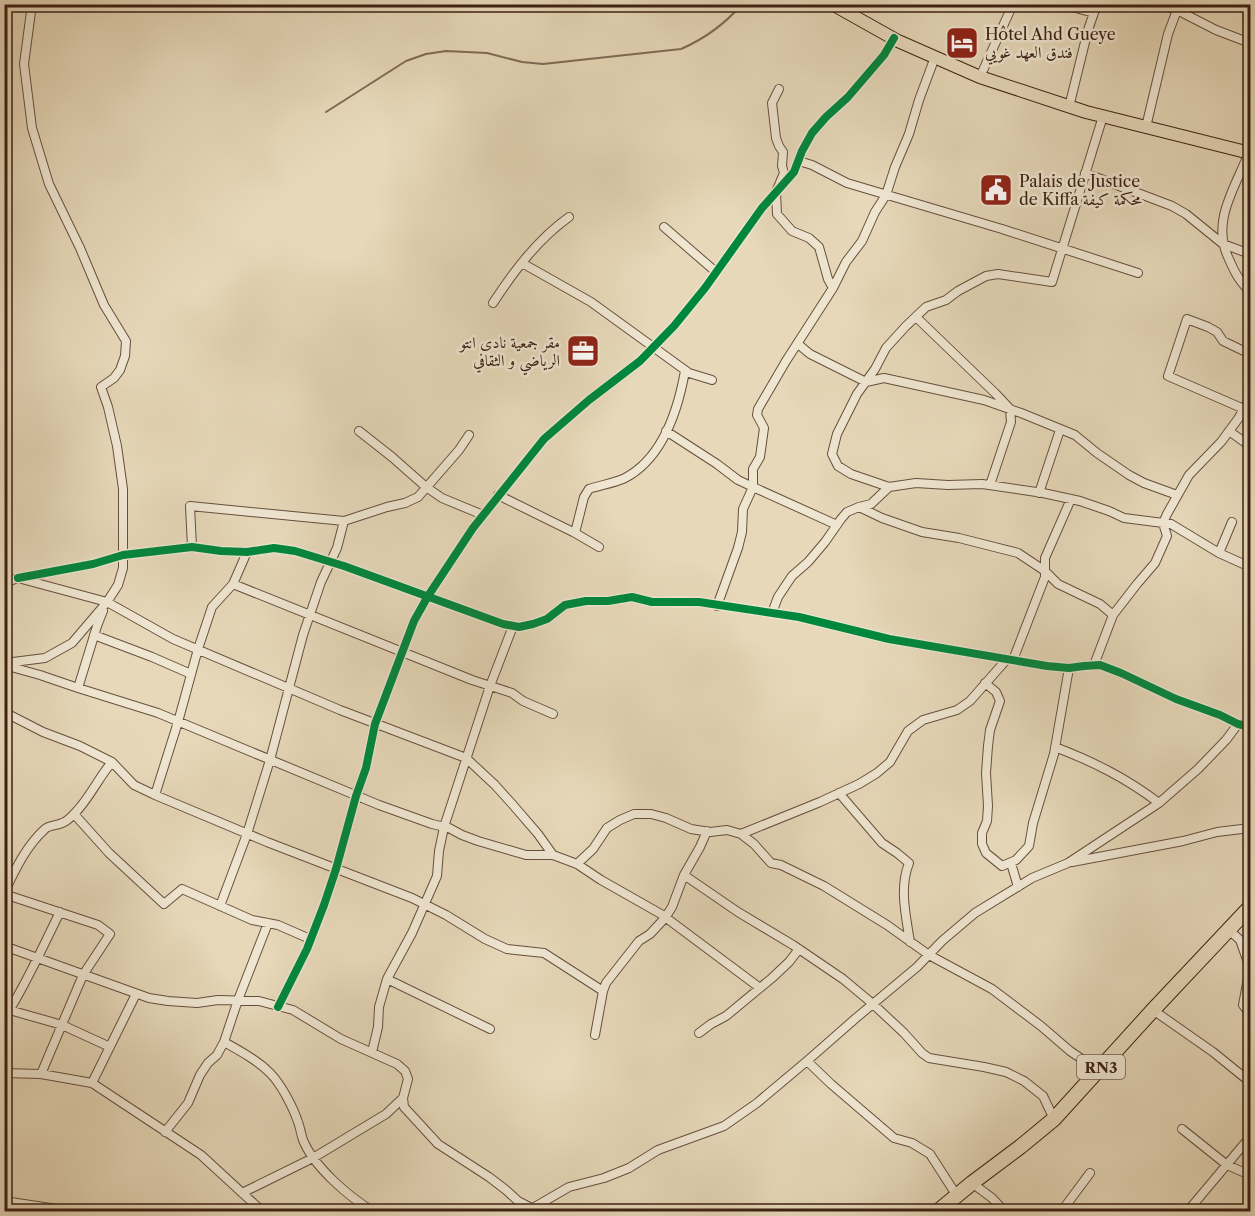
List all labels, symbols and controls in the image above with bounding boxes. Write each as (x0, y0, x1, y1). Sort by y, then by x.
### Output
place label: Hôtel Ahd Gueye فندق العهد غويي (985, 24, 1116, 65)
hotel icon: Hôtel Ahd Gueye فندق العهد غويي (944, 25, 980, 61)
place label: Palais de Justice de Kiffa محكمة كيفة (1019, 171, 1142, 209)
public building icon: Palais de Justice de Kiffa محكمة كيفة (978, 172, 1014, 208)
place label: مقر جمعية نادي انتو الرياضي و الثقافي (458, 332, 560, 376)
office icon: مقر جمعية نادي انتو الرياضي و الثقافي (565, 333, 601, 369)
road number: RN3 (1077, 1055, 1125, 1079)

